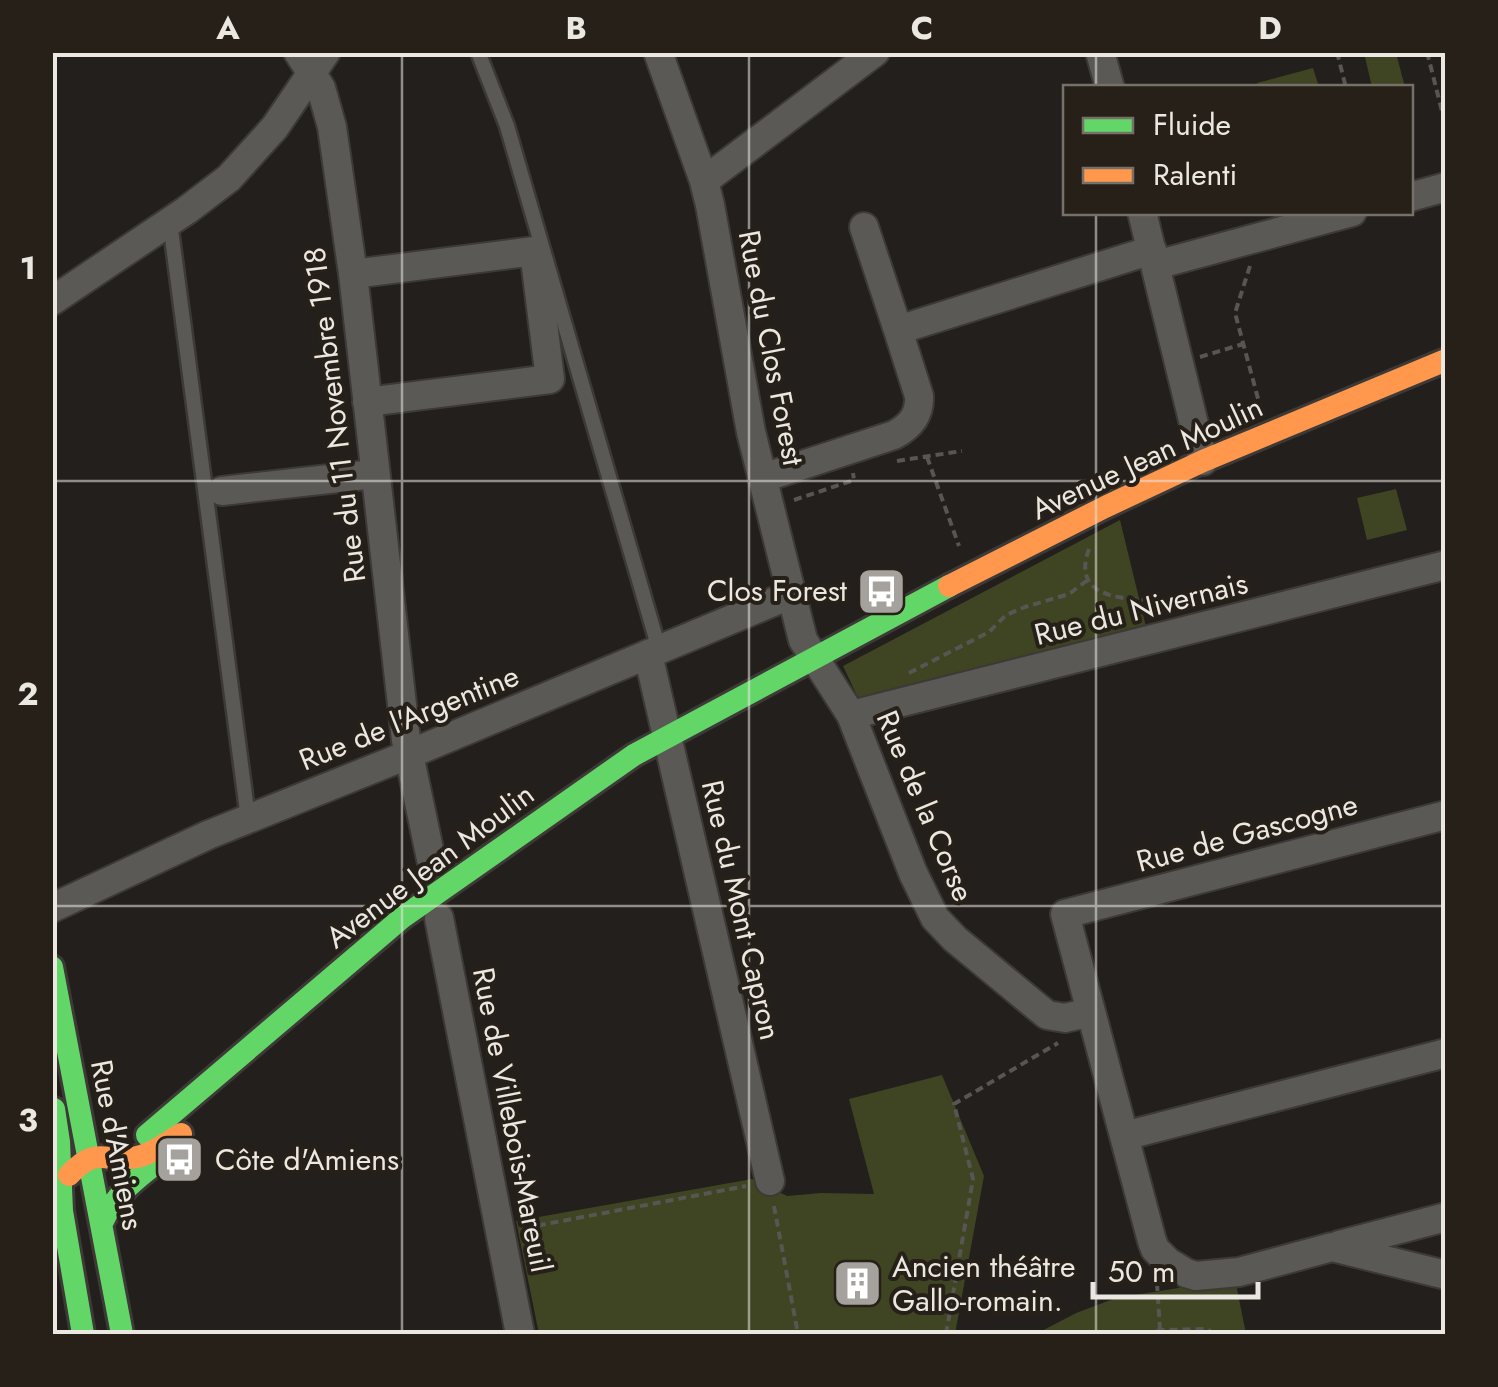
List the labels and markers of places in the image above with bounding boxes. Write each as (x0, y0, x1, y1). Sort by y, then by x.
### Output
bus stop icon: Clos Forest (856, 565, 908, 617)
place label: Clos Forest (707, 569, 848, 612)
bus stop icon: Côte d'Amiens (154, 1134, 206, 1186)
place label: Côte d'Amiens (215, 1138, 399, 1181)
place label: Ancien théâtre Gallo-romain. (892, 1245, 1075, 1322)
building icon: Ancien théâtre Gallo-romain. (831, 1258, 883, 1310)

